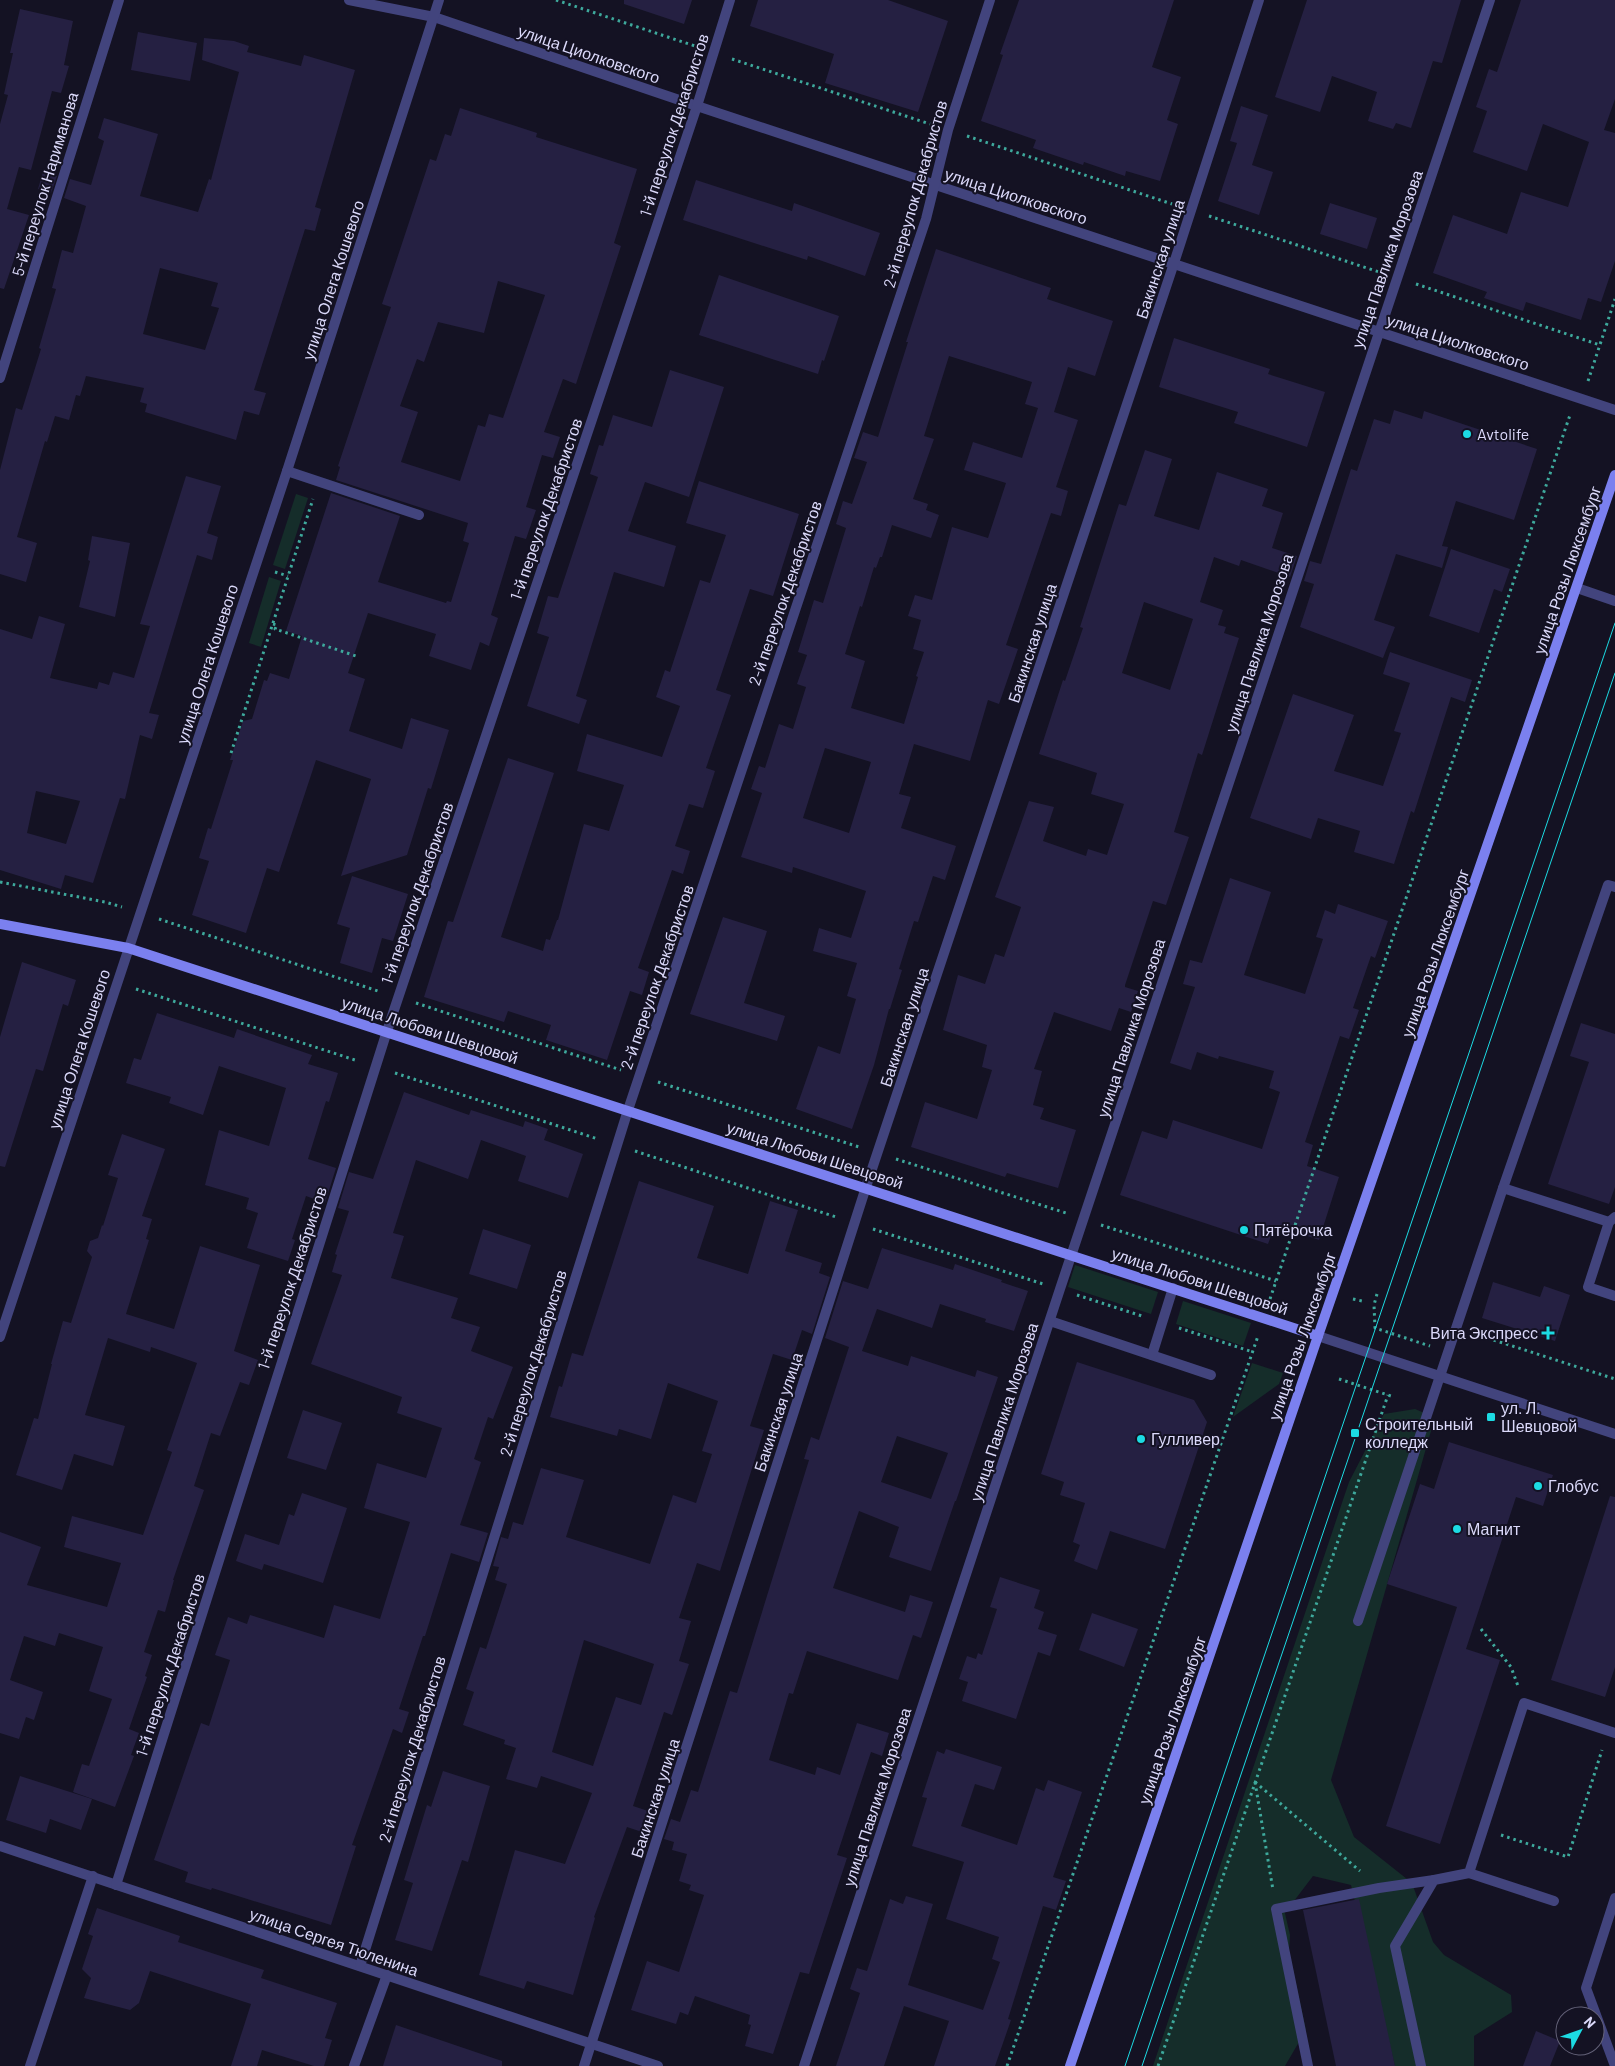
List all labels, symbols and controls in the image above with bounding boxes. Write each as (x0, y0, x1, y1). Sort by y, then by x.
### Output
street label: улица Циолковского (516, 20, 663, 87)
street label: 1-й переулок Декабристов (635, 31, 712, 219)
street label: 5-й переулок Нариманова (7, 90, 82, 278)
street label: 2-й переулок Декабристов (879, 98, 950, 290)
street label: улица Циолковского (943, 164, 1090, 228)
street label: улица Павлика Морозова (1347, 167, 1426, 350)
street label: улица Олега Кошевого (298, 197, 367, 362)
street label: Бакинская улица (1131, 197, 1188, 321)
street label: улица Циолковского (1385, 310, 1532, 374)
street label: 1-й переулок Декабристов (505, 415, 586, 602)
place label: Avtolife (1477, 424, 1529, 443)
marker: Avtolife (1461, 428, 1473, 440)
street label: улица Розы Люксембург (1529, 483, 1604, 656)
street label: 2-й переулок Декабристов (744, 498, 825, 688)
street label: улица Павлика Морозова (1221, 551, 1296, 735)
street label: улица Олега Кошевого (172, 581, 241, 746)
street label: Бакинская улица (1003, 581, 1060, 705)
street label: 1-й переулок Декабристов (376, 799, 457, 986)
street label: улица Розы Люксембург (1397, 866, 1472, 1039)
street label: 2-й переулок Декабристов (616, 882, 697, 1072)
street label: улица Павлика Морозова (1093, 936, 1168, 1120)
street label: Бакинская улица (875, 965, 932, 1089)
street label: улица Олега Кошевого (44, 966, 113, 1131)
street label: улица Любови Шевцовой (339, 992, 521, 1067)
street label: улица Любови Шевцовой (724, 1117, 906, 1192)
street label: 1-й переулок Декабристов (253, 1184, 330, 1372)
place label: Пятёрочка (1254, 1220, 1333, 1239)
marker: Пятёрочка (1238, 1224, 1250, 1236)
street label: улица Любови Шевцовой (1109, 1243, 1291, 1318)
street label: улица Розы Люксембург (1264, 1249, 1339, 1422)
street label: 2-й переулок Декабристов (495, 1267, 570, 1458)
street label: улица Павлика Морозова (966, 1320, 1041, 1504)
place label: Вита Экспресс (1430, 1323, 1538, 1342)
marker: Вита Экспресс (1542, 1327, 1554, 1339)
street label: Бакинская улица (749, 1350, 806, 1474)
place label: ул. Л. Шевцовой (1501, 1398, 1577, 1435)
marker: ул. Л. Шевцовой (1485, 1411, 1497, 1423)
place label: Строительный колледж (1365, 1414, 1473, 1451)
marker: Строительный колледж (1349, 1427, 1361, 1439)
place label: Гулливер (1151, 1429, 1220, 1448)
marker: Гулливер (1135, 1433, 1147, 1445)
place label: Глобус (1548, 1476, 1599, 1495)
marker: Глобус (1532, 1480, 1544, 1492)
place label: Магнит (1467, 1519, 1521, 1538)
marker: Магнит (1451, 1523, 1463, 1535)
street label: 1-й переулок Декабристов (131, 1571, 208, 1759)
street label: улица Розы Люксембург (1134, 1633, 1209, 1806)
street label: 2-й переулок Декабристов (374, 1653, 449, 1844)
street label: улица Павлика Морозова (839, 1705, 914, 1889)
street label: Бакинская улица (626, 1736, 683, 1860)
street label: улица Сергея Тюленина (247, 1904, 421, 1979)
north arrow (1555, 2006, 1605, 2056)
text: N (1581, 2013, 1600, 2031)

